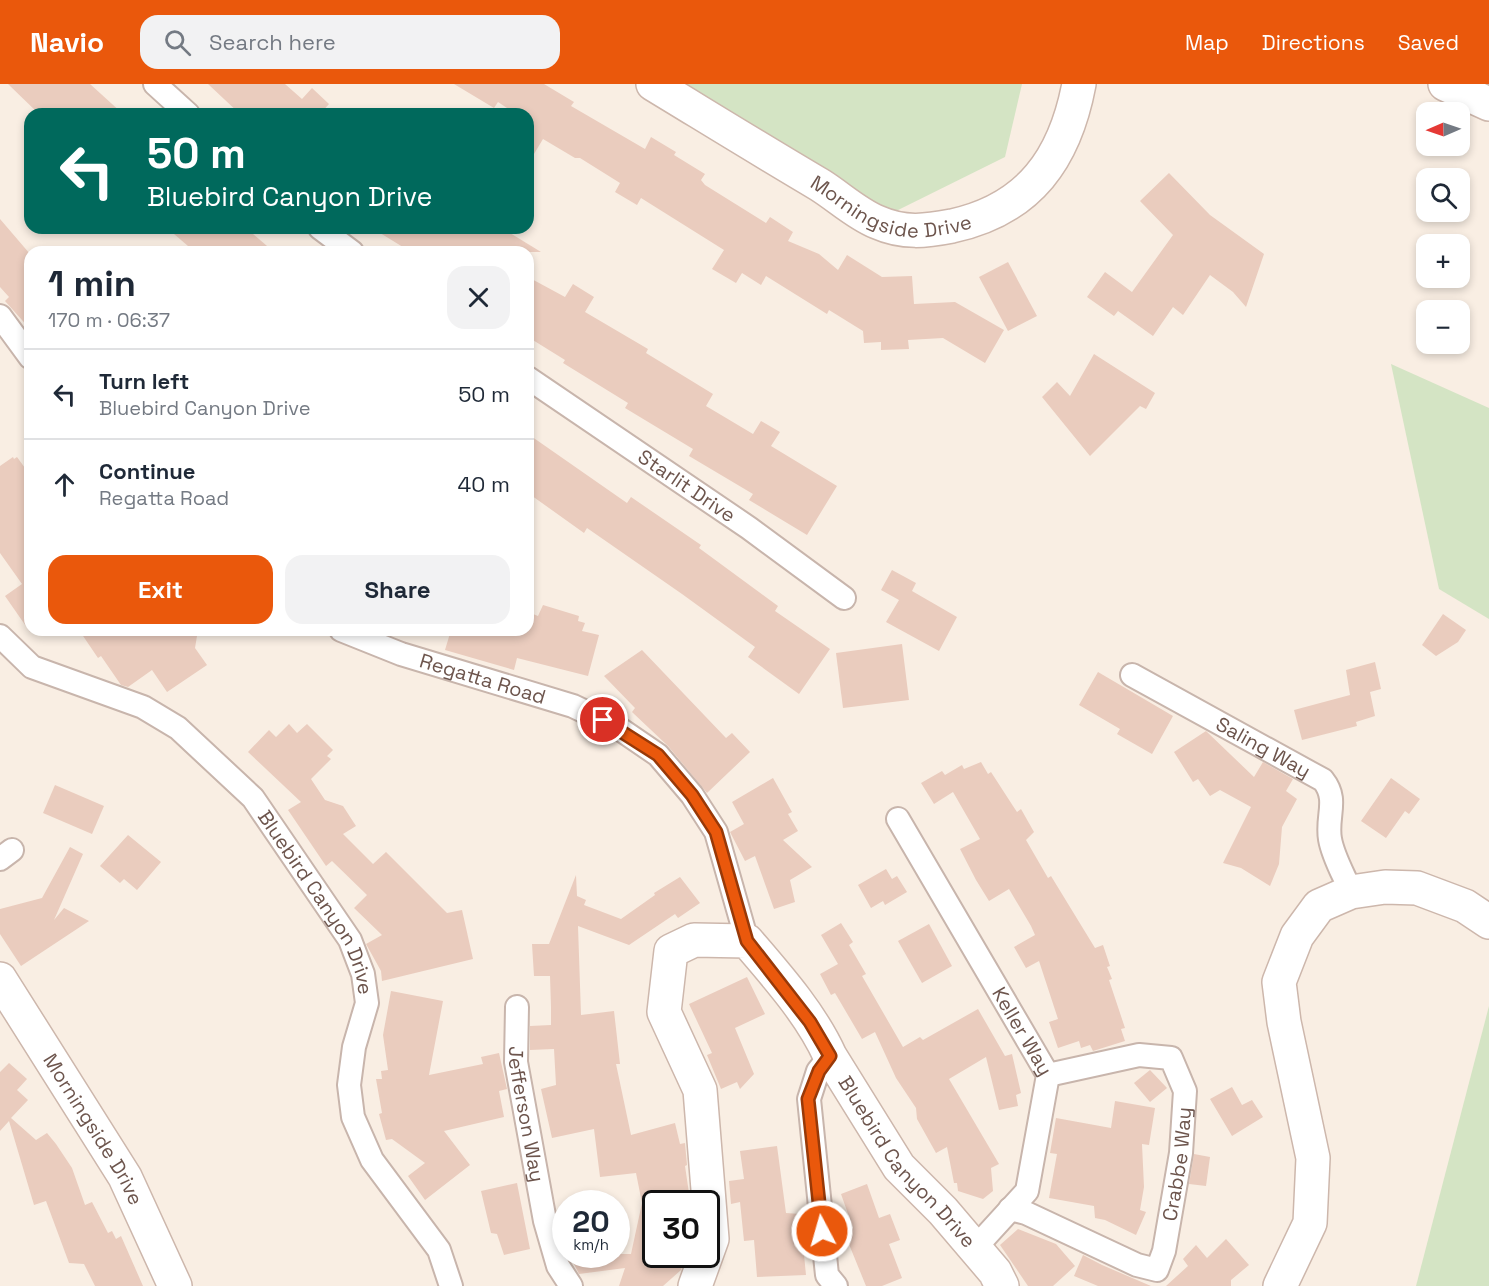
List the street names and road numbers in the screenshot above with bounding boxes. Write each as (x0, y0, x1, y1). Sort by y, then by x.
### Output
street label: Morningside Drive (806, 169, 975, 244)
street label: Starlit Drive (633, 443, 741, 528)
street label: Regatta Road (417, 647, 549, 710)
street label: Saling Way (1211, 711, 1315, 784)
street label: Bluebird Canyon Drive (252, 805, 379, 996)
street label: Keller Way (986, 982, 1059, 1080)
street label: Jefferson Way (502, 1046, 551, 1184)
street label: Morningside Drive (37, 1049, 149, 1209)
street label: Bluebird Canyon Drive (832, 1071, 982, 1253)
street label: Crabbe Way (1156, 1106, 1197, 1223)

